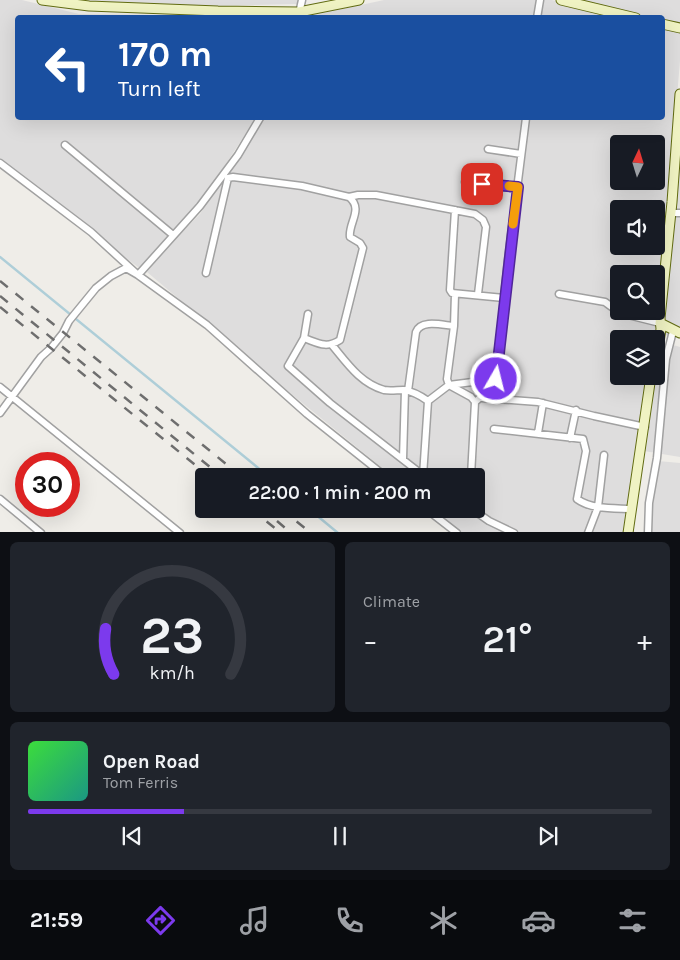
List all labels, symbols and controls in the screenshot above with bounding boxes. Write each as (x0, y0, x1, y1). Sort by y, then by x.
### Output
text: 170 m (118, 34, 212, 75)
icon: left (35, 35, 100, 100)
text: Turn left (118, 76, 201, 102)
north arrow (610, 135, 665, 190)
map controls (610, 135, 665, 385)
pin (461, 163, 503, 205)
icon: arrive (468, 170, 496, 198)
button: sound (610, 200, 665, 255)
button: search (610, 265, 665, 320)
button: layers (610, 330, 665, 385)
position arrow (469, 352, 521, 404)
speed limit sign: 30 (15, 452, 80, 517)
text: 22:00 · 1 min · 200 m (249, 482, 431, 504)
text: Climate (363, 592, 420, 611)
text: 23 (141, 605, 204, 666)
text: 21° (482, 617, 533, 662)
text: − (363, 624, 378, 657)
text: + (637, 624, 652, 657)
text: km/h (150, 663, 195, 684)
text: Open Road (103, 751, 200, 773)
text: Tom Ferris (103, 773, 178, 792)
icon: previous (118, 822, 146, 850)
icon: pause (326, 822, 354, 850)
icon: next (534, 822, 562, 850)
icon: directions (143, 903, 178, 938)
icon: music (237, 903, 272, 938)
icon: phone (332, 903, 367, 938)
icon: climate (426, 903, 461, 938)
icon: car (521, 903, 556, 938)
icon: filters (615, 903, 650, 938)
text: 21:59 (30, 907, 83, 933)

